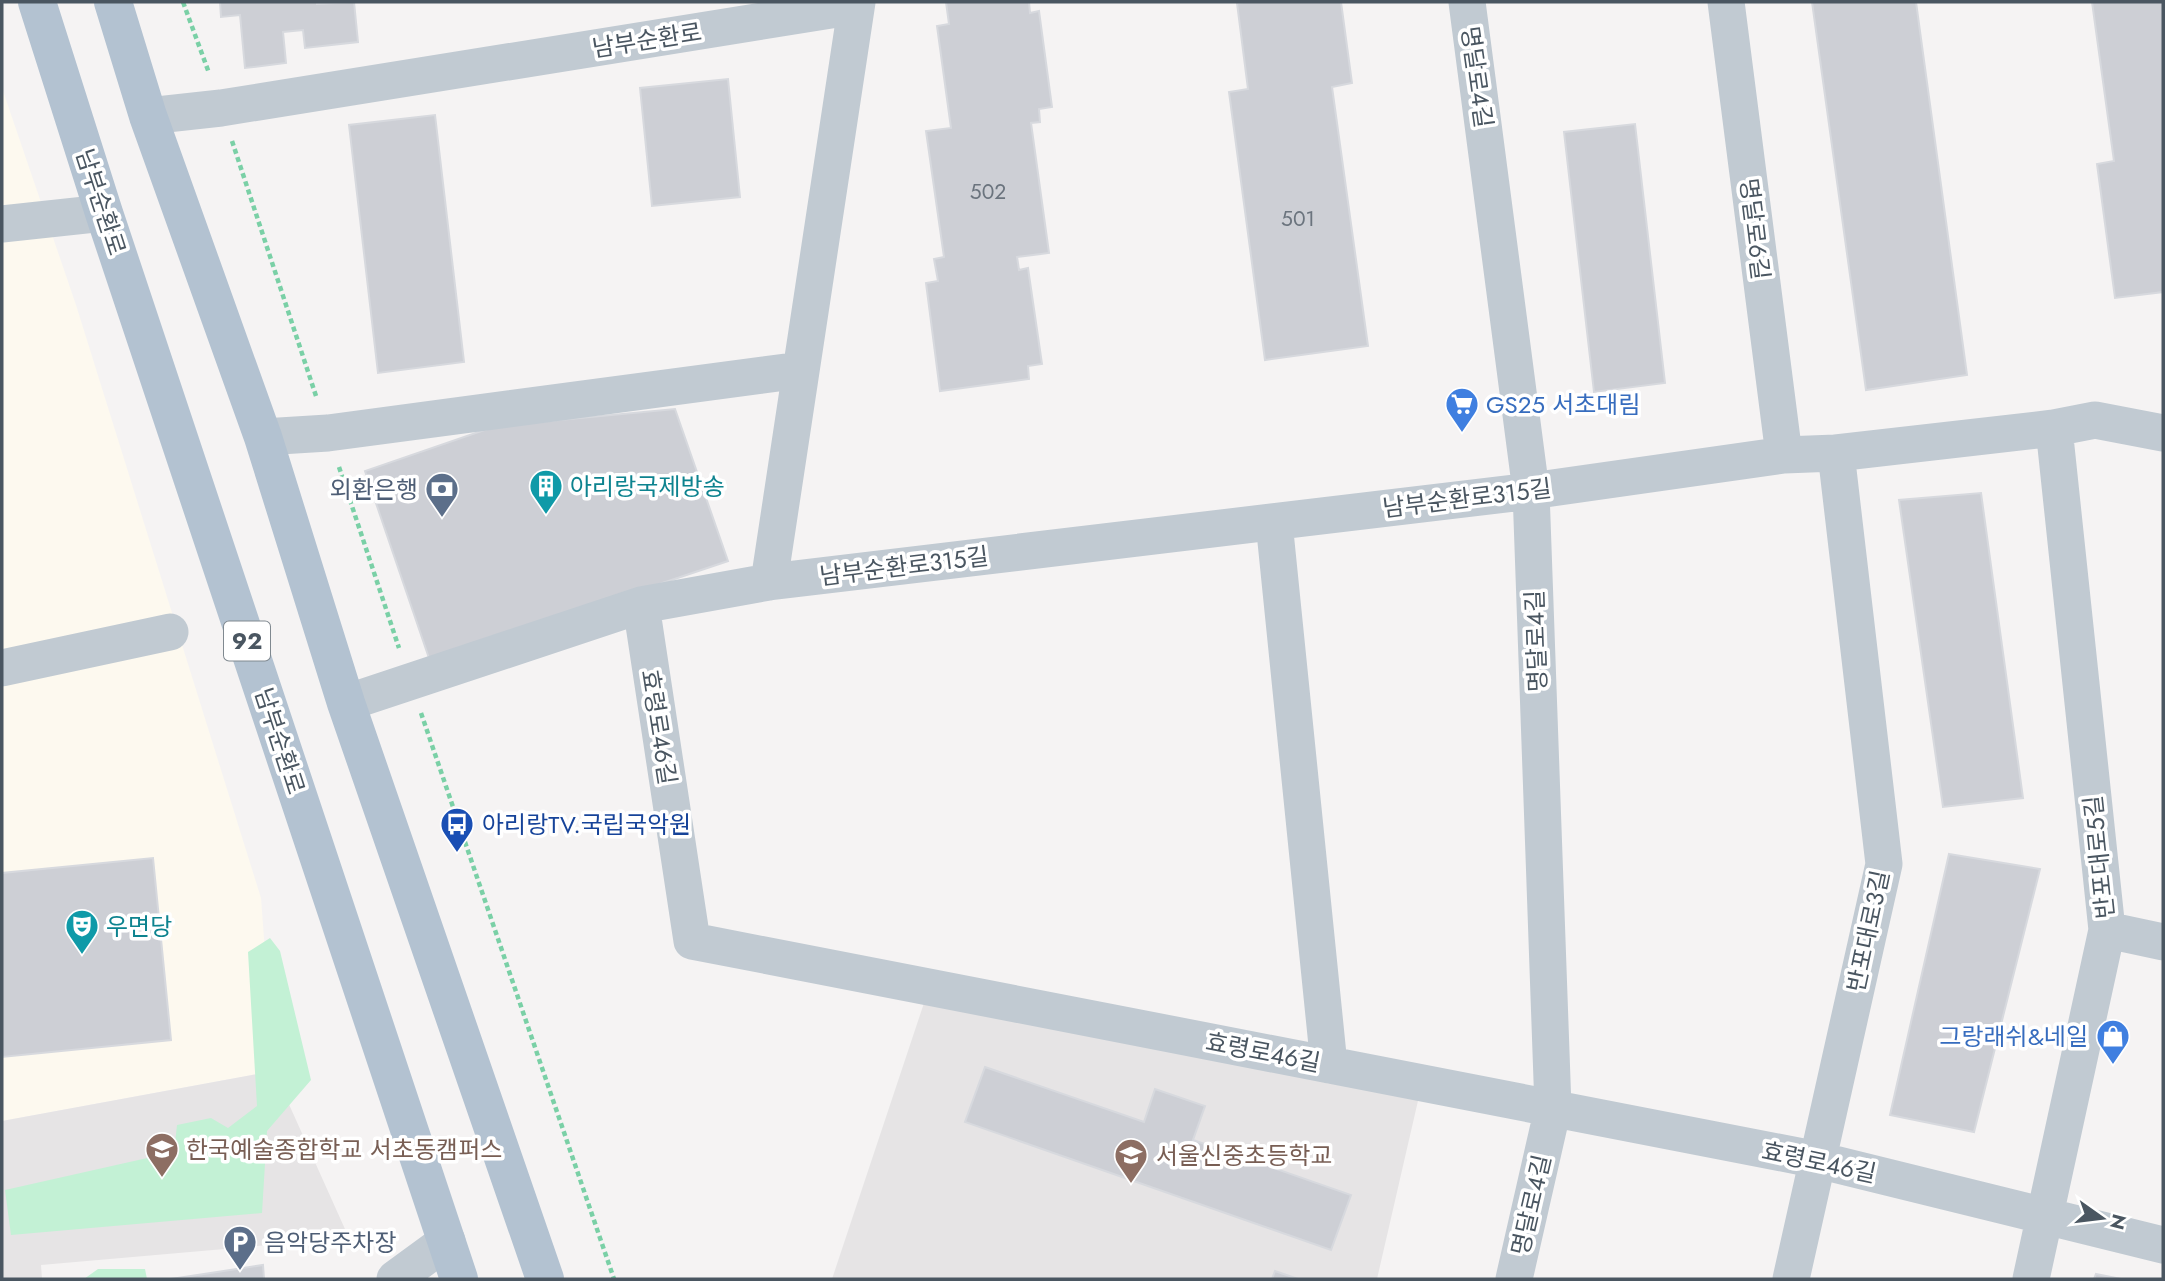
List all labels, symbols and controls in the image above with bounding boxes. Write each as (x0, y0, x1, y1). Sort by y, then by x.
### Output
street label: 남부순환로 (590, 14, 704, 66)
street label: 명달로4길 (1453, 24, 1501, 130)
street label: 남부순환로 (67, 144, 135, 260)
street label: 명달로6길 (1731, 176, 1779, 282)
house number: 502 (970, 177, 1006, 207)
house number: 501 (1281, 204, 1315, 234)
supermarket icon: GS25 서초대림 (1443, 385, 1481, 434)
place label: GS25 서초대림 (1486, 387, 1640, 422)
building icon: 아리랑국제방송 (527, 467, 565, 516)
place label: 아리랑국제방송 (570, 469, 725, 504)
bank icon: 외환은행 (423, 470, 461, 519)
street label: 남부순환로315길 (1381, 470, 1553, 526)
place label: 외환은행 (330, 472, 418, 507)
street label: 남부순환로315길 (818, 538, 990, 594)
street label: 명달로4길 (1517, 589, 1555, 693)
road number: 92 (224, 622, 270, 660)
street label: 효령로46길 (633, 667, 685, 787)
street label: 남부순환로 (246, 683, 314, 799)
street label: 반포대로5길 (2075, 794, 2123, 920)
bus stop icon: 아리랑TV.국립국악원 (438, 805, 476, 854)
place label: 아리랑TV.국립국악원 (482, 807, 691, 842)
street label: 반포대로3길 (1838, 867, 1898, 995)
theatre icon: 우면당 (63, 907, 101, 956)
place label: 우면당 (106, 909, 172, 944)
shop icon: 그랑래쉬&네일 (2094, 1017, 2132, 1066)
place label: 그랑래쉬&네일 (1939, 1019, 2088, 1054)
street label: 효령로46길 (1203, 1024, 1323, 1080)
school or university icon: 한국예술종합학교 서초동캠퍼스 (143, 1130, 181, 1179)
place label: 한국예술종합학교 서초동캠퍼스 (186, 1132, 502, 1167)
street label: 효령로46길 (1759, 1133, 1879, 1191)
school or university icon: 서울신중초등학교 (1112, 1136, 1150, 1185)
place label: 서울신중초등학교 (1156, 1138, 1333, 1173)
street label: 명달로4길 (1502, 1151, 1560, 1259)
north arrow (2067, 1183, 2137, 1253)
text: N (2103, 1211, 2133, 1233)
parking icon: 음악당주차장 (221, 1223, 259, 1272)
place label: 음악당주차장 (264, 1225, 396, 1260)

